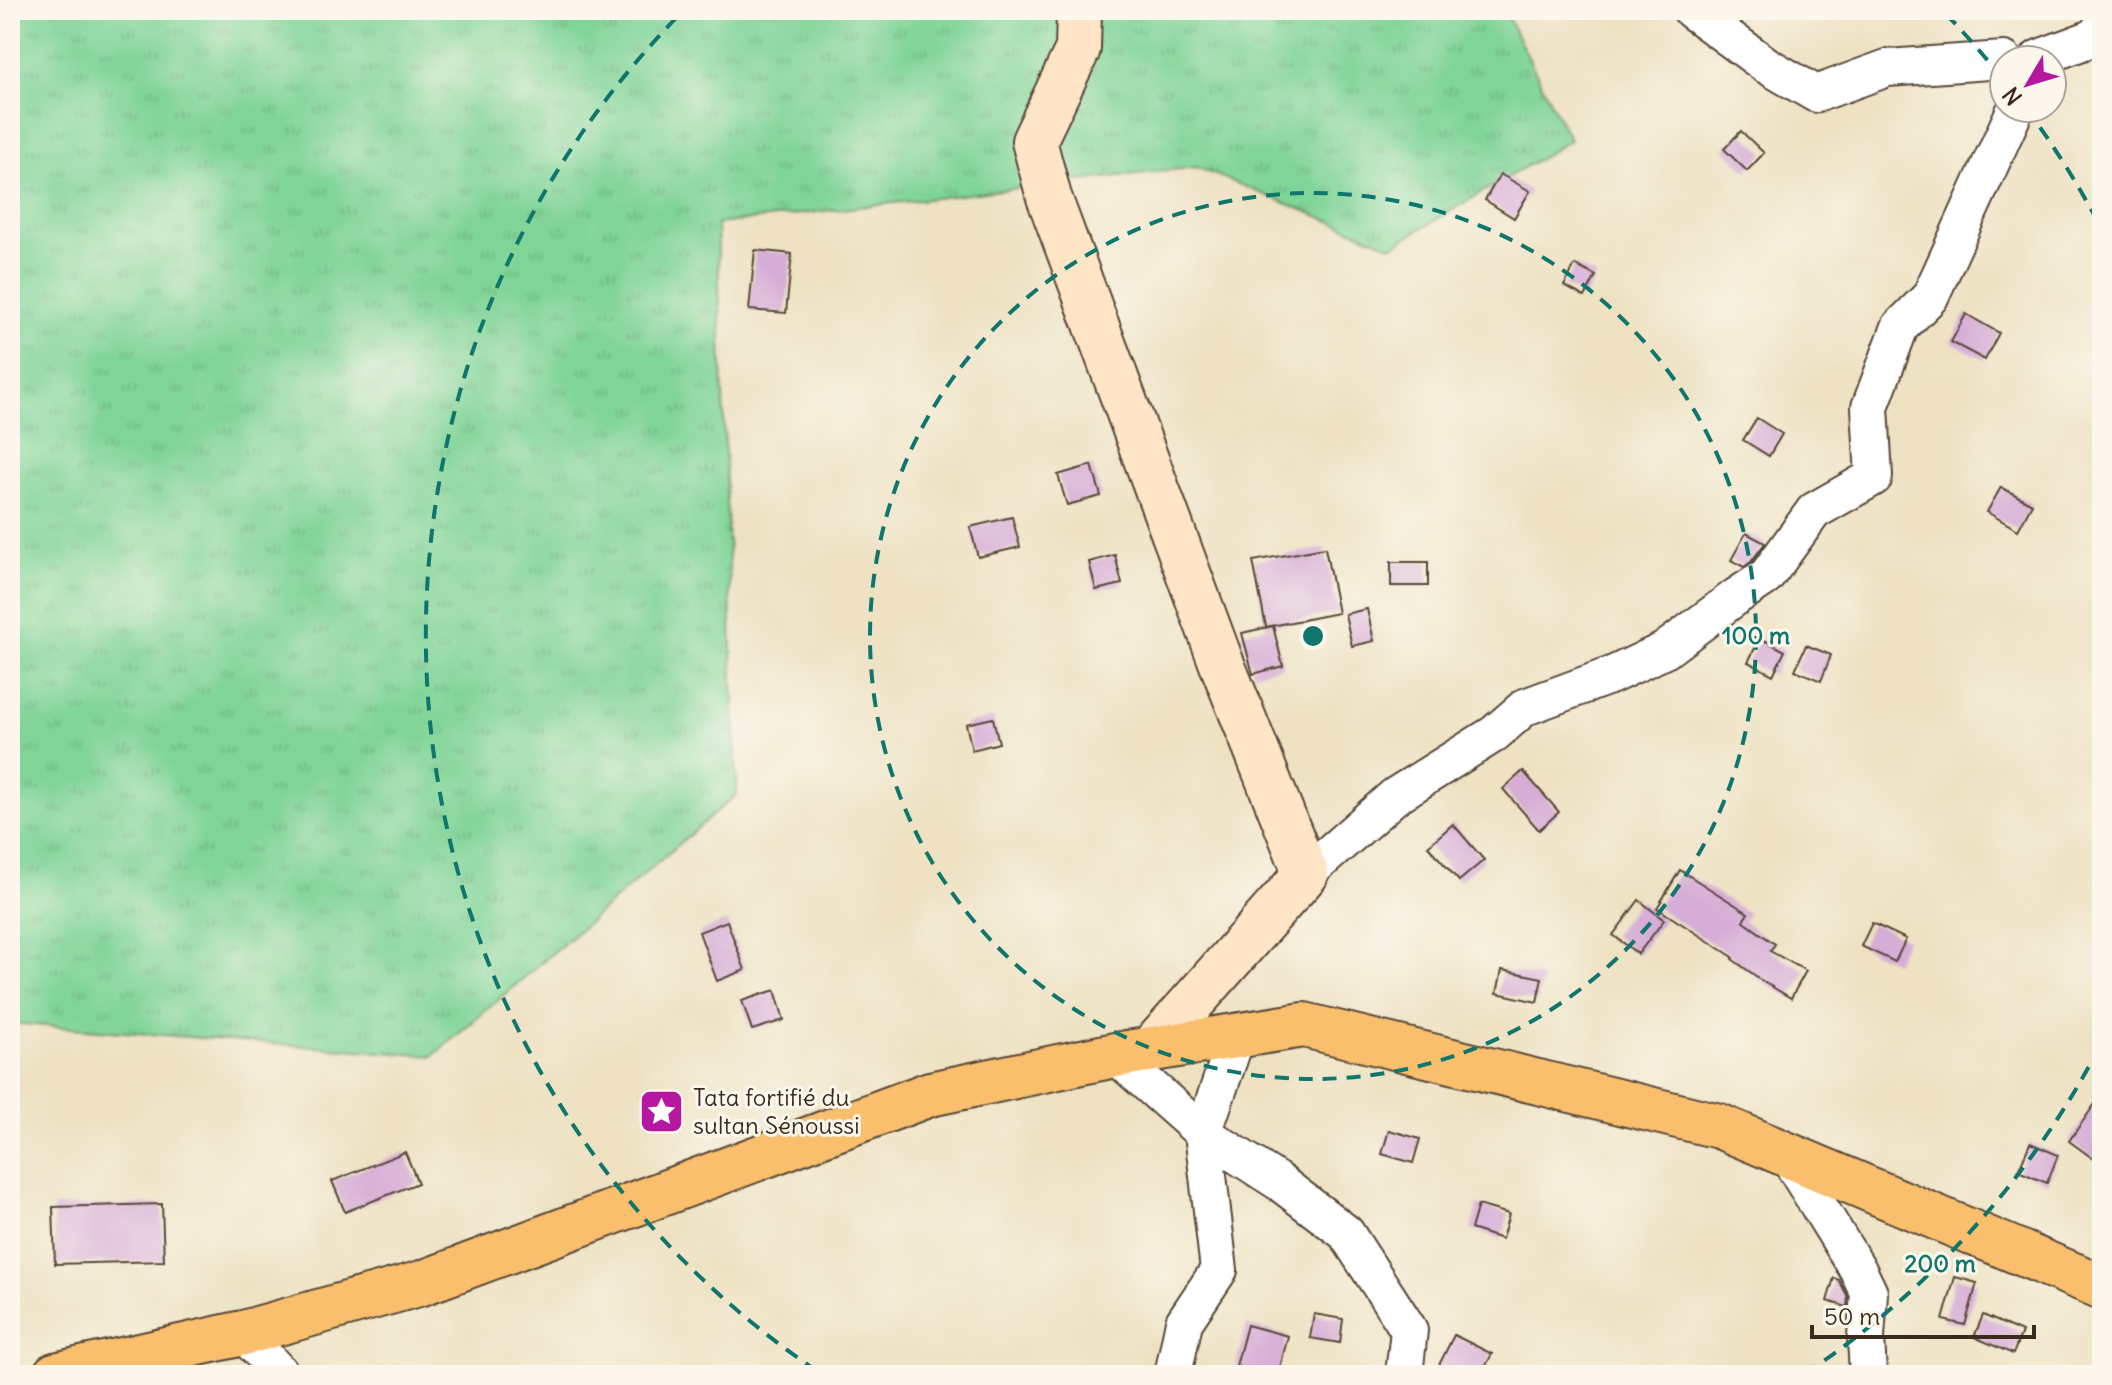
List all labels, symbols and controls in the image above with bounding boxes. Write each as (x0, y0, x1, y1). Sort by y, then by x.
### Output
north arrow (1988, 44, 2068, 124)
text: N (1997, 82, 2028, 111)
text: 100 m (1722, 620, 1790, 650)
centre of rings (1299, 622, 1327, 650)
place label: Tata fortifié du sultan Sénoussi (693, 1082, 860, 1140)
place icon: Tata fortifié du sultan Sénoussi (638, 1087, 686, 1135)
text: 200 m (1904, 1248, 1976, 1278)
scale bar (1812, 1289, 2034, 1339)
text: 50 m (1824, 1301, 1880, 1331)

